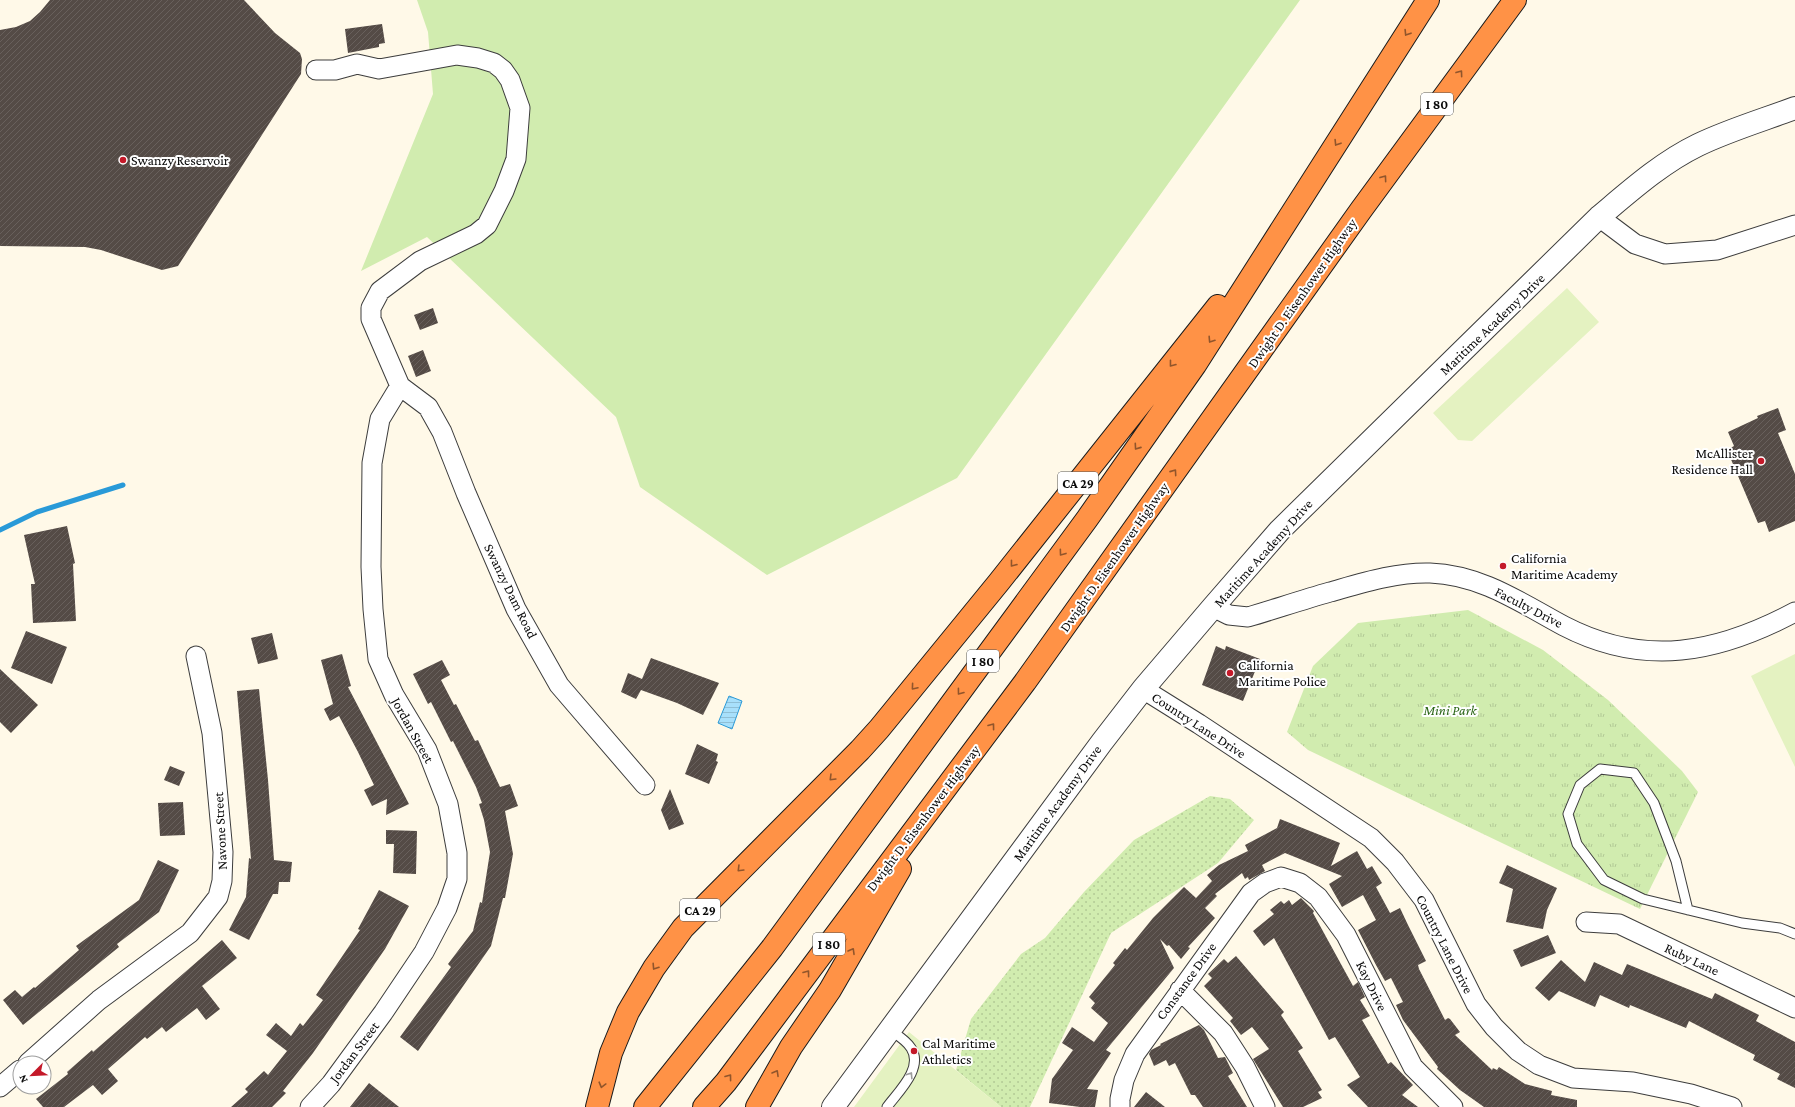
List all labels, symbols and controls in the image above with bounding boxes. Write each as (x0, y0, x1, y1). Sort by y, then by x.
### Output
one-way arrow (1404, 29, 1411, 36)
one-way arrow (1455, 70, 1462, 77)
road number: I 80 (1421, 93, 1453, 115)
one-way arrow (1335, 138, 1342, 145)
place label: Swanzy Reservoir (131, 152, 229, 168)
marker: Swanzy Reservoir (118, 155, 128, 165)
one-way arrow (1379, 176, 1386, 183)
street label: Dwight D. Eisenhower Highway (1244, 215, 1360, 371)
street label: Maritime Academy Drive (1436, 270, 1548, 378)
one-way arrow (1208, 336, 1216, 343)
one-way arrow (1170, 359, 1177, 366)
one-way arrow (1134, 443, 1142, 450)
place label: McAllister Residence Hall (1672, 445, 1753, 477)
marker: McAllister Residence Hall (1756, 456, 1766, 466)
one-way arrow (1169, 470, 1176, 477)
road number: CA 29 (1058, 472, 1098, 494)
street label: Dwight D. Eisenhower Highway (1056, 479, 1172, 635)
street label: Maritime Academy Drive (1210, 496, 1316, 610)
street label: Swanzy Dam Road (481, 541, 541, 642)
one-way arrow (1059, 549, 1067, 556)
place label: California Maritime Academy (1511, 550, 1618, 582)
one-way arrow (1011, 560, 1018, 567)
marker: California Maritime Academy (1498, 561, 1508, 571)
street label: Faculty Drive (1492, 583, 1566, 631)
road number: I 80 (967, 650, 999, 672)
place label: California Maritime Police (1238, 657, 1326, 689)
marker: California Maritime Police (1225, 668, 1235, 678)
one-way arrow (911, 682, 918, 690)
one-way arrow (958, 687, 965, 694)
street label: Country Lane Drive (1149, 689, 1249, 761)
street label: Jordan Street (387, 693, 438, 766)
park label: Mini Park (1422, 702, 1477, 718)
one-way arrow (987, 723, 994, 730)
street label: Dwight D. Eisenhower Highway (863, 741, 983, 894)
street label: Maritime Academy Drive (1010, 742, 1104, 864)
one-way arrow (829, 773, 837, 781)
street label: Navone Street (210, 791, 230, 870)
one-way arrow (737, 864, 745, 872)
street label: Country Lane Drive (1413, 892, 1477, 996)
road number: CA 29 (680, 899, 720, 921)
road number: I 80 (813, 933, 845, 955)
street label: Constance Drive (1153, 939, 1219, 1023)
street label: Ruby Lane (1662, 939, 1722, 979)
one-way arrow (848, 948, 855, 955)
street label: Kay Drive (1353, 958, 1391, 1014)
one-way arrow (652, 963, 660, 970)
one-way arrow (802, 970, 810, 977)
street label: Jordan Street (325, 1018, 382, 1087)
place label: Cal Maritime Athletics (922, 1035, 995, 1067)
marker: Cal Maritime Athletics (909, 1046, 919, 1056)
north arrow (12, 1055, 52, 1095)
one-way arrow (772, 1070, 779, 1077)
one-way arrow (905, 1072, 912, 1079)
text: N (16, 1073, 30, 1085)
one-way arrow (725, 1075, 732, 1082)
one-way arrow (598, 1081, 607, 1088)

